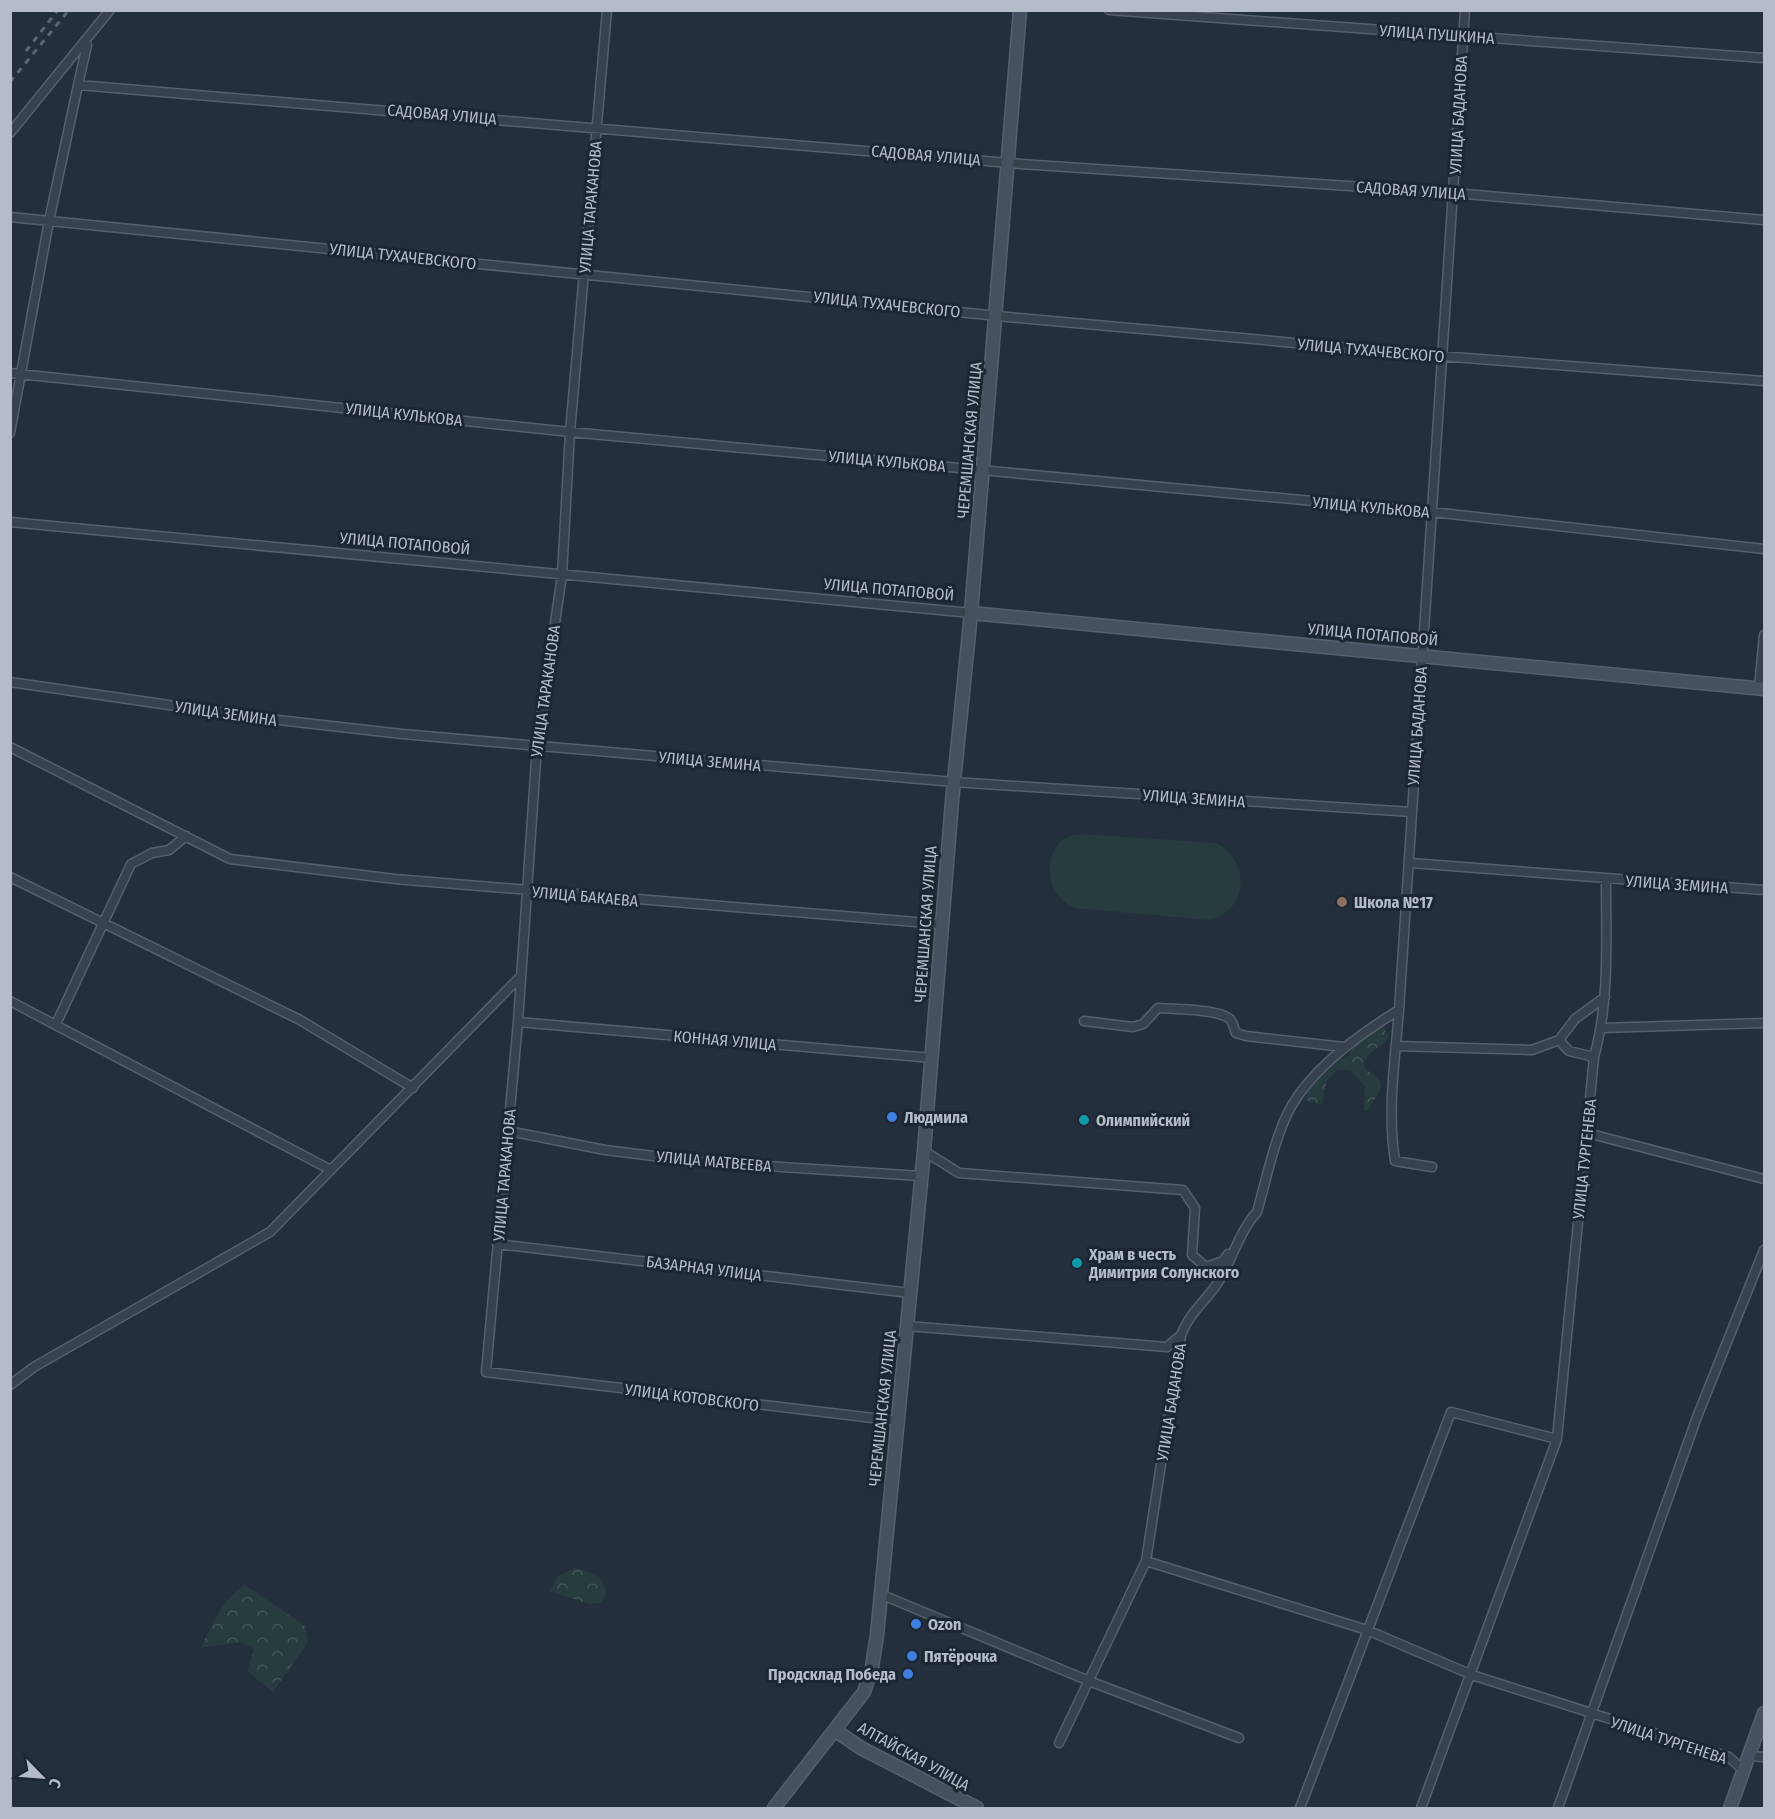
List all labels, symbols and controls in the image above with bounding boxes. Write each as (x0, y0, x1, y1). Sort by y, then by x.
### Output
street label: УЛИЦА ПУШКИНА (1378, 21, 1496, 48)
street label: УЛИЦА БАДАНОВА (1446, 54, 1471, 176)
street label: САДОВАЯ УЛИЦА (386, 100, 498, 129)
street label: УЛИЦА ТАРАКАНОВА (575, 139, 606, 275)
street label: САДОВАЯ УЛИЦА (870, 141, 982, 170)
street label: САДОВАЯ УЛИЦА (1356, 177, 1467, 204)
street label: УЛИЦА ТУХАЧЕВСКОГО (328, 239, 477, 274)
street label: УЛИЦА ТУХАЧЕВСКОГО (812, 287, 961, 322)
street label: УЛИЦА ТУХАЧЕВСКОГО (1296, 335, 1445, 366)
street label: ЧЕРЕМШАНСКАЯ УЛИЦА (953, 360, 986, 519)
street label: УЛИЦА КУЛЬКОВА (344, 399, 464, 430)
street label: УЛИЦА КУЛЬКОВА (827, 447, 947, 476)
street label: УЛИЦА КУЛЬКОВА (1311, 493, 1431, 522)
street label: УЛИЦА ПОТАПОВОЙ (338, 528, 471, 559)
street label: УЛИЦА ПОТАПОВОЙ (822, 574, 955, 605)
street label: УЛИЦА ПОТАПОВОЙ (1306, 619, 1439, 650)
street label: УЛИЦА ТАРАКАНОВА (527, 623, 564, 759)
street label: УЛИЦА БАДАНОВА (1404, 665, 1431, 787)
street label: УЛИЦА ЗЕМИНА (173, 697, 279, 730)
street label: УЛИЦА ЗЕМИНА (657, 747, 763, 775)
street label: УЛИЦА ЗЕМИНА (1141, 785, 1246, 812)
street label: ЧЕРЕМШАНСКАЯ УЛИЦА (911, 844, 940, 1003)
street label: УЛИЦА ЗЕМИНА (1624, 871, 1729, 898)
street label: УЛИЦА БАКАЕВА (530, 882, 639, 911)
place label: Школа №17 (1354, 893, 1433, 912)
marker: Школа №17 (1335, 895, 1349, 909)
street label: КОННАЯ УЛИЦА (673, 1027, 778, 1055)
street label: УЛИЦА ТУРГЕНЕВА (1569, 1097, 1600, 1221)
street label: УЛИЦА ТАРАКАНОВА (489, 1107, 520, 1243)
place label: Людмила (904, 1108, 968, 1127)
marker: Людмила (885, 1110, 899, 1124)
place label: Олимпийский (1096, 1111, 1190, 1130)
marker: Олимпийский (1077, 1113, 1091, 1127)
street label: УЛИЦА МАТВЕЕВА (655, 1147, 773, 1176)
place label: Храм в честь Димитрия Солунского (1088, 1245, 1240, 1282)
street label: БАЗАРНАЯ УЛИЦА (645, 1252, 763, 1285)
marker: Храм в честь Димитрия Солунского (1070, 1256, 1084, 1270)
street label: ЧЕРЕМШАНСКАЯ УЛИЦА (865, 1328, 900, 1487)
street label: УЛИЦА БАДАНОВА (1153, 1341, 1190, 1463)
street label: УЛИЦА КОТОВСКОГО (623, 1380, 760, 1415)
place label: Ozon (928, 1615, 961, 1634)
marker: Ozon (909, 1617, 923, 1631)
place label: Пятёрочка (924, 1647, 997, 1666)
marker: Пятёрочка (905, 1649, 919, 1663)
place label: Продсклад Победа (768, 1665, 896, 1684)
marker: Продсклад Победа (901, 1667, 915, 1681)
street label: УЛИЦА ТУРГЕНЕВА (1607, 1712, 1730, 1768)
street label: АЛТАЙСКАЯ УЛИЦА (855, 1718, 973, 1795)
north arrow (12, 1747, 72, 1807)
text: С (45, 1775, 66, 1791)

